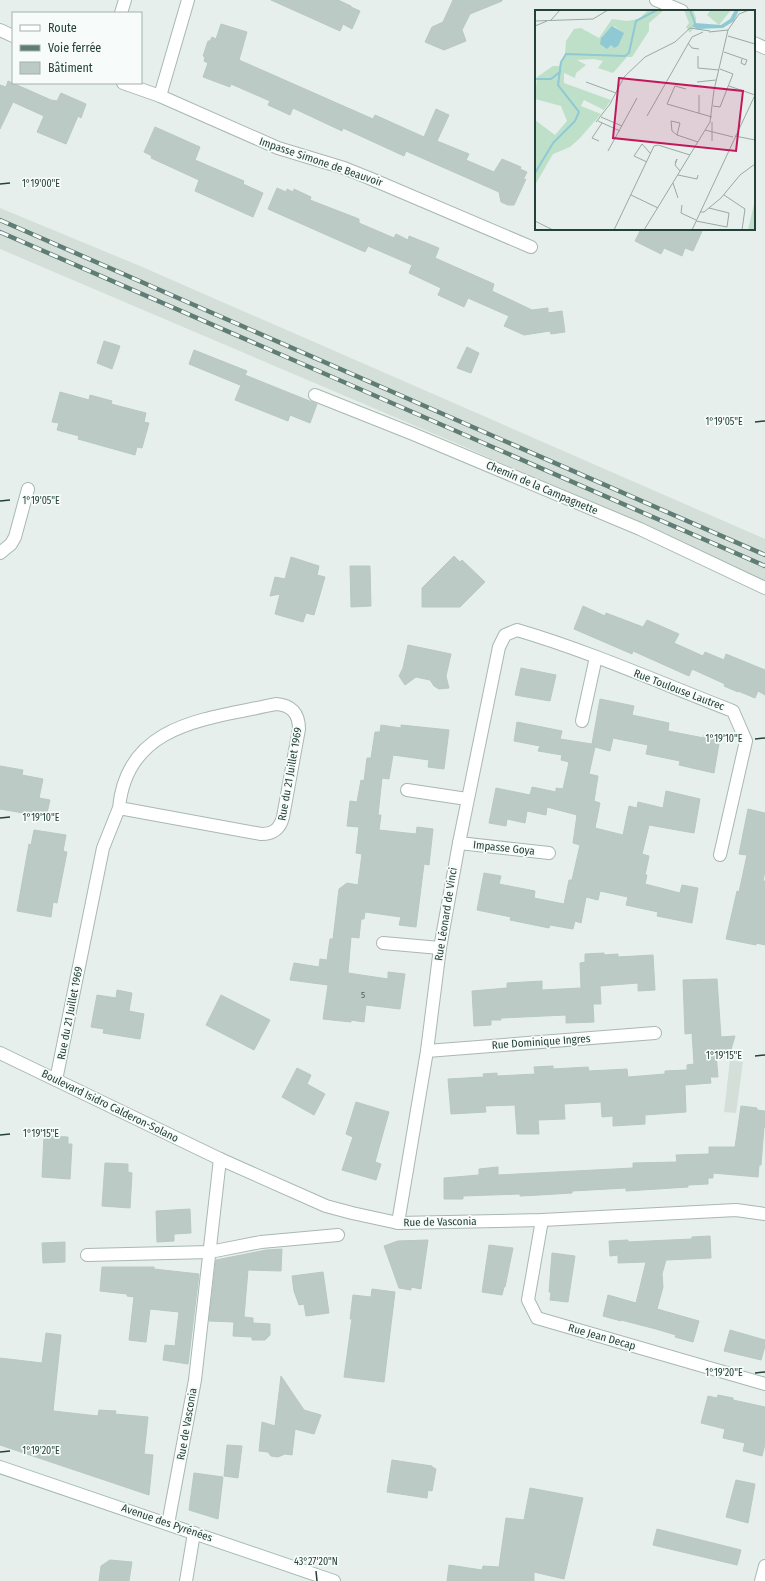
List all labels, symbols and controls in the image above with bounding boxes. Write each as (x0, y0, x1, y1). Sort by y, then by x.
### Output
inset map (535, 10, 755, 230)
legend (12, 12, 142, 84)
text: Route (48, 21, 77, 35)
text: Voie ferrée (48, 41, 101, 55)
text: Bâtiment (48, 61, 93, 75)
street label: Impasse Simone de Beauvoir (258, 135, 385, 189)
text: 1°19'00"E (22, 178, 60, 190)
text: 1°19'05"E (705, 416, 743, 428)
street label: Chemin de la Campagnette (484, 459, 600, 517)
text: 1°19'05"E (22, 495, 60, 507)
street label: Rue Toulouse Lautrec (632, 667, 726, 713)
street label: Rue du 21 Juillet 1969 (275, 726, 305, 822)
text: 1°19'10"E (706, 733, 743, 745)
text: 1°19'10"E (23, 812, 60, 824)
street label: Impasse Goya (473, 838, 535, 858)
street label: Rue Léonard de Vinci (432, 866, 460, 962)
street label: Rue du 21 Juillet 1969 (55, 965, 85, 1061)
house number: 5 (361, 990, 365, 1000)
street label: Rue Dominique Ingres (491, 1032, 591, 1052)
text: 1°19'15"E (706, 1050, 742, 1062)
street label: Boulevard Isidro Calderon-Solano (39, 1067, 181, 1145)
text: 1°19'15"E (23, 1128, 59, 1140)
street label: Rue de Vasconia (403, 1215, 477, 1229)
street label: Rue Jean Decap (567, 1321, 637, 1353)
text: 1°19'20"E (705, 1367, 743, 1379)
street label: Rue de Vasconia (174, 1387, 200, 1461)
text: 1°19'20"E (22, 1445, 60, 1457)
street label: Avenue des Pyrénées (120, 1501, 214, 1545)
text: 43°27'20"N (294, 1556, 338, 1568)

